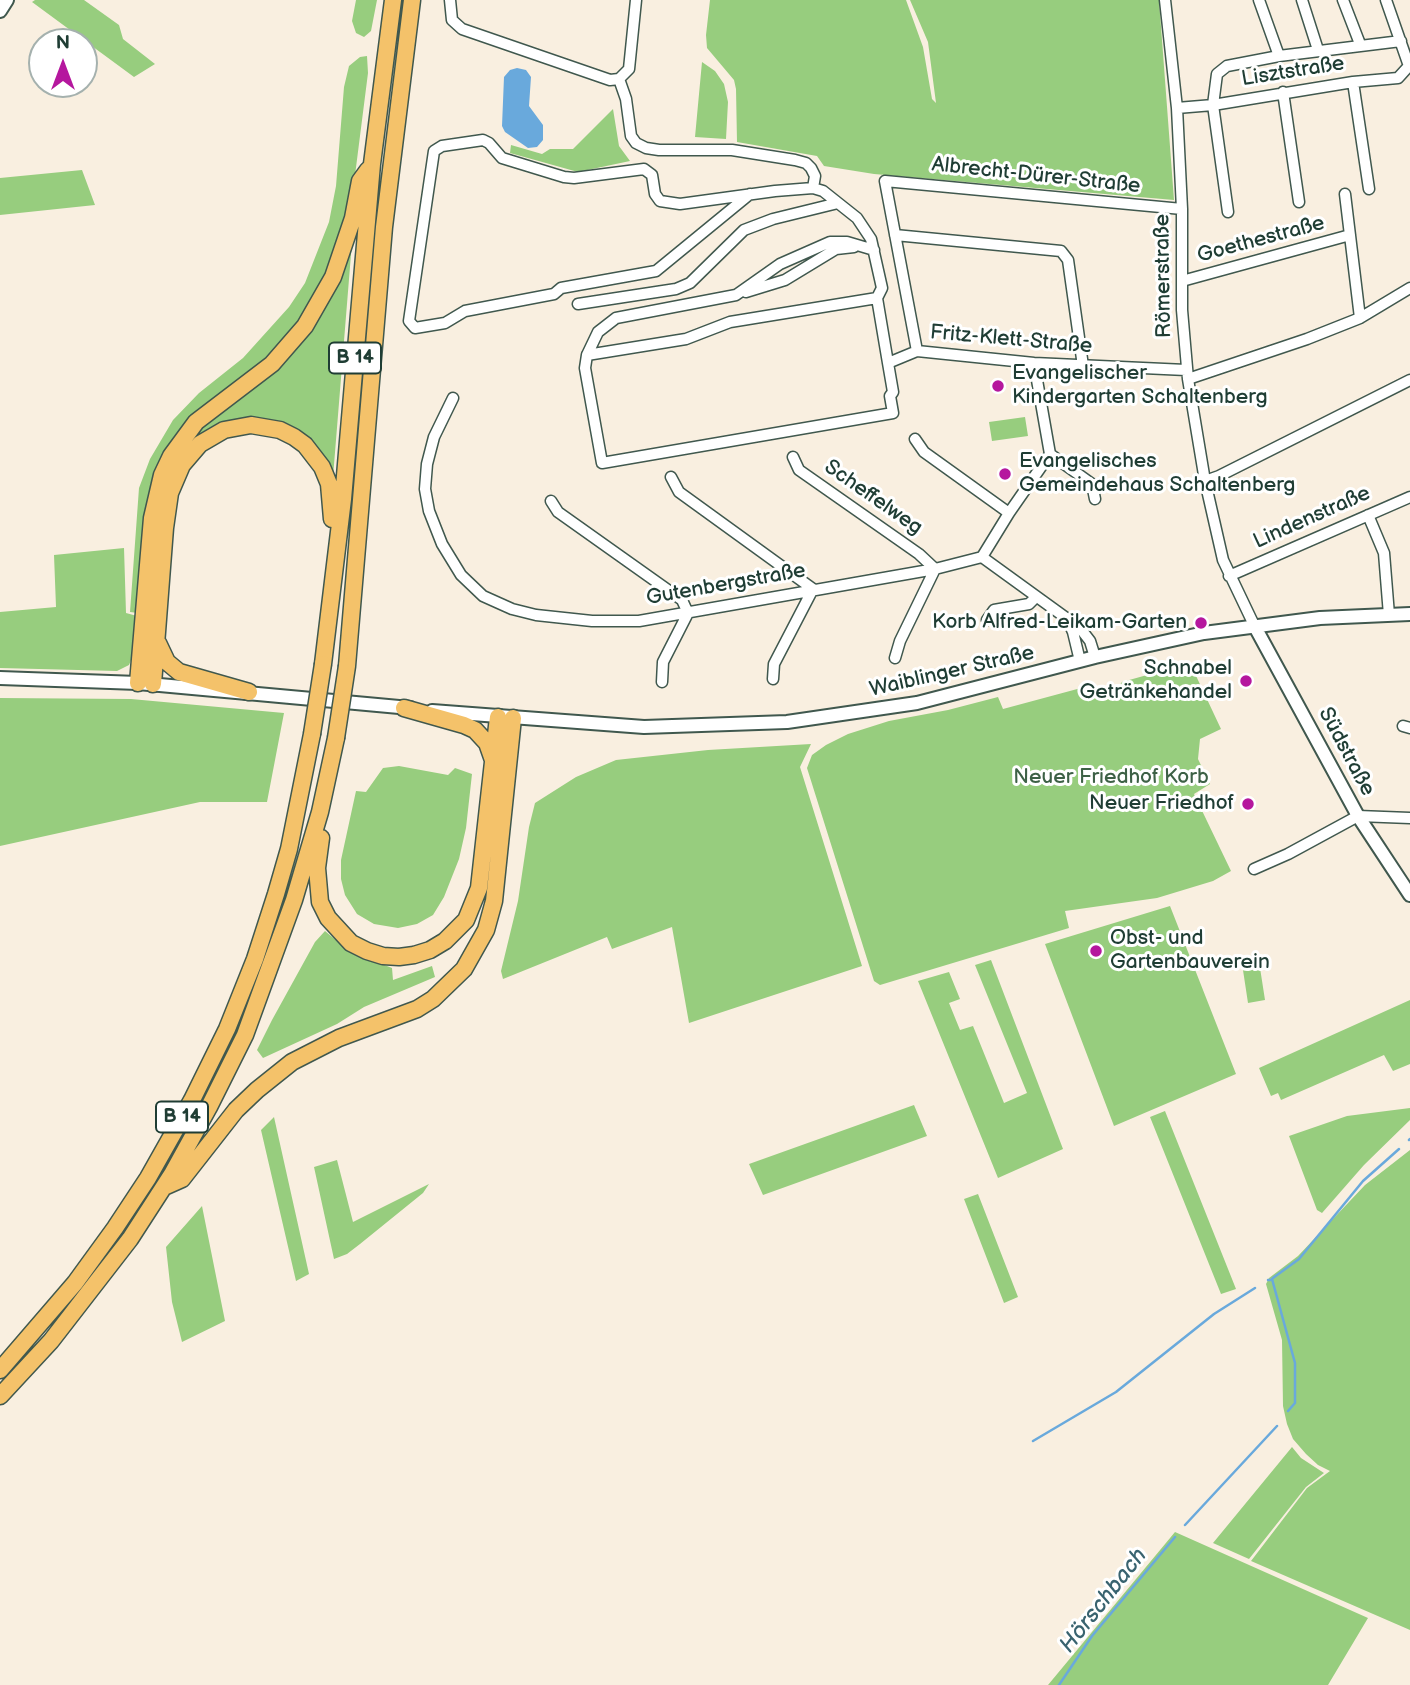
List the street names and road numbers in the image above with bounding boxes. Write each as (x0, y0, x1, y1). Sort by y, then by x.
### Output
street label: Lisztstraße (1240, 51, 1346, 93)
street label: Albrecht-Dürer-Straße (930, 153, 1142, 199)
street label: Goethestraße (1195, 211, 1327, 269)
street label: Römerstraße (1150, 214, 1178, 338)
street label: Fritz-Klett-Straße (929, 320, 1093, 360)
road number: B 14 (329, 342, 381, 374)
street label: Scheffelweg (819, 455, 927, 541)
street label: Lindenstraße (1250, 481, 1374, 555)
street label: Gutenbergstraße (644, 559, 808, 611)
street label: Waiblinger Straße (867, 641, 1037, 703)
street label: Südstraße (1312, 703, 1380, 801)
road number: B 14 (156, 1102, 208, 1133)

